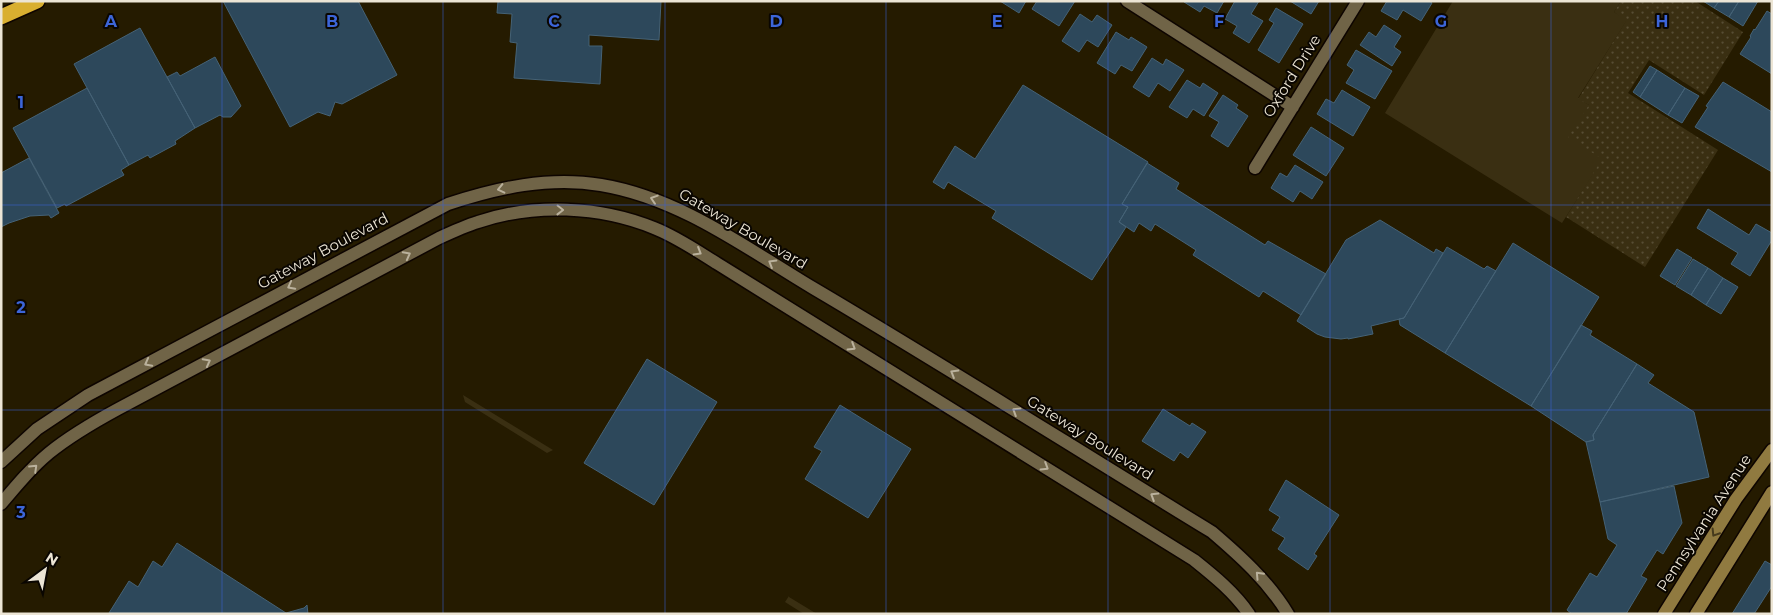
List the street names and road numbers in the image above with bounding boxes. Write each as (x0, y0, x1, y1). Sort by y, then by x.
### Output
street label: Oxford Drive (1259, 31, 1325, 121)
street label: Gateway Boulevard (676, 184, 811, 273)
street label: Gateway Boulevard (254, 208, 391, 293)
street label: Gateway Boulevard (1024, 391, 1157, 484)
street label: Pennsylvania Avenue (1652, 451, 1755, 595)

